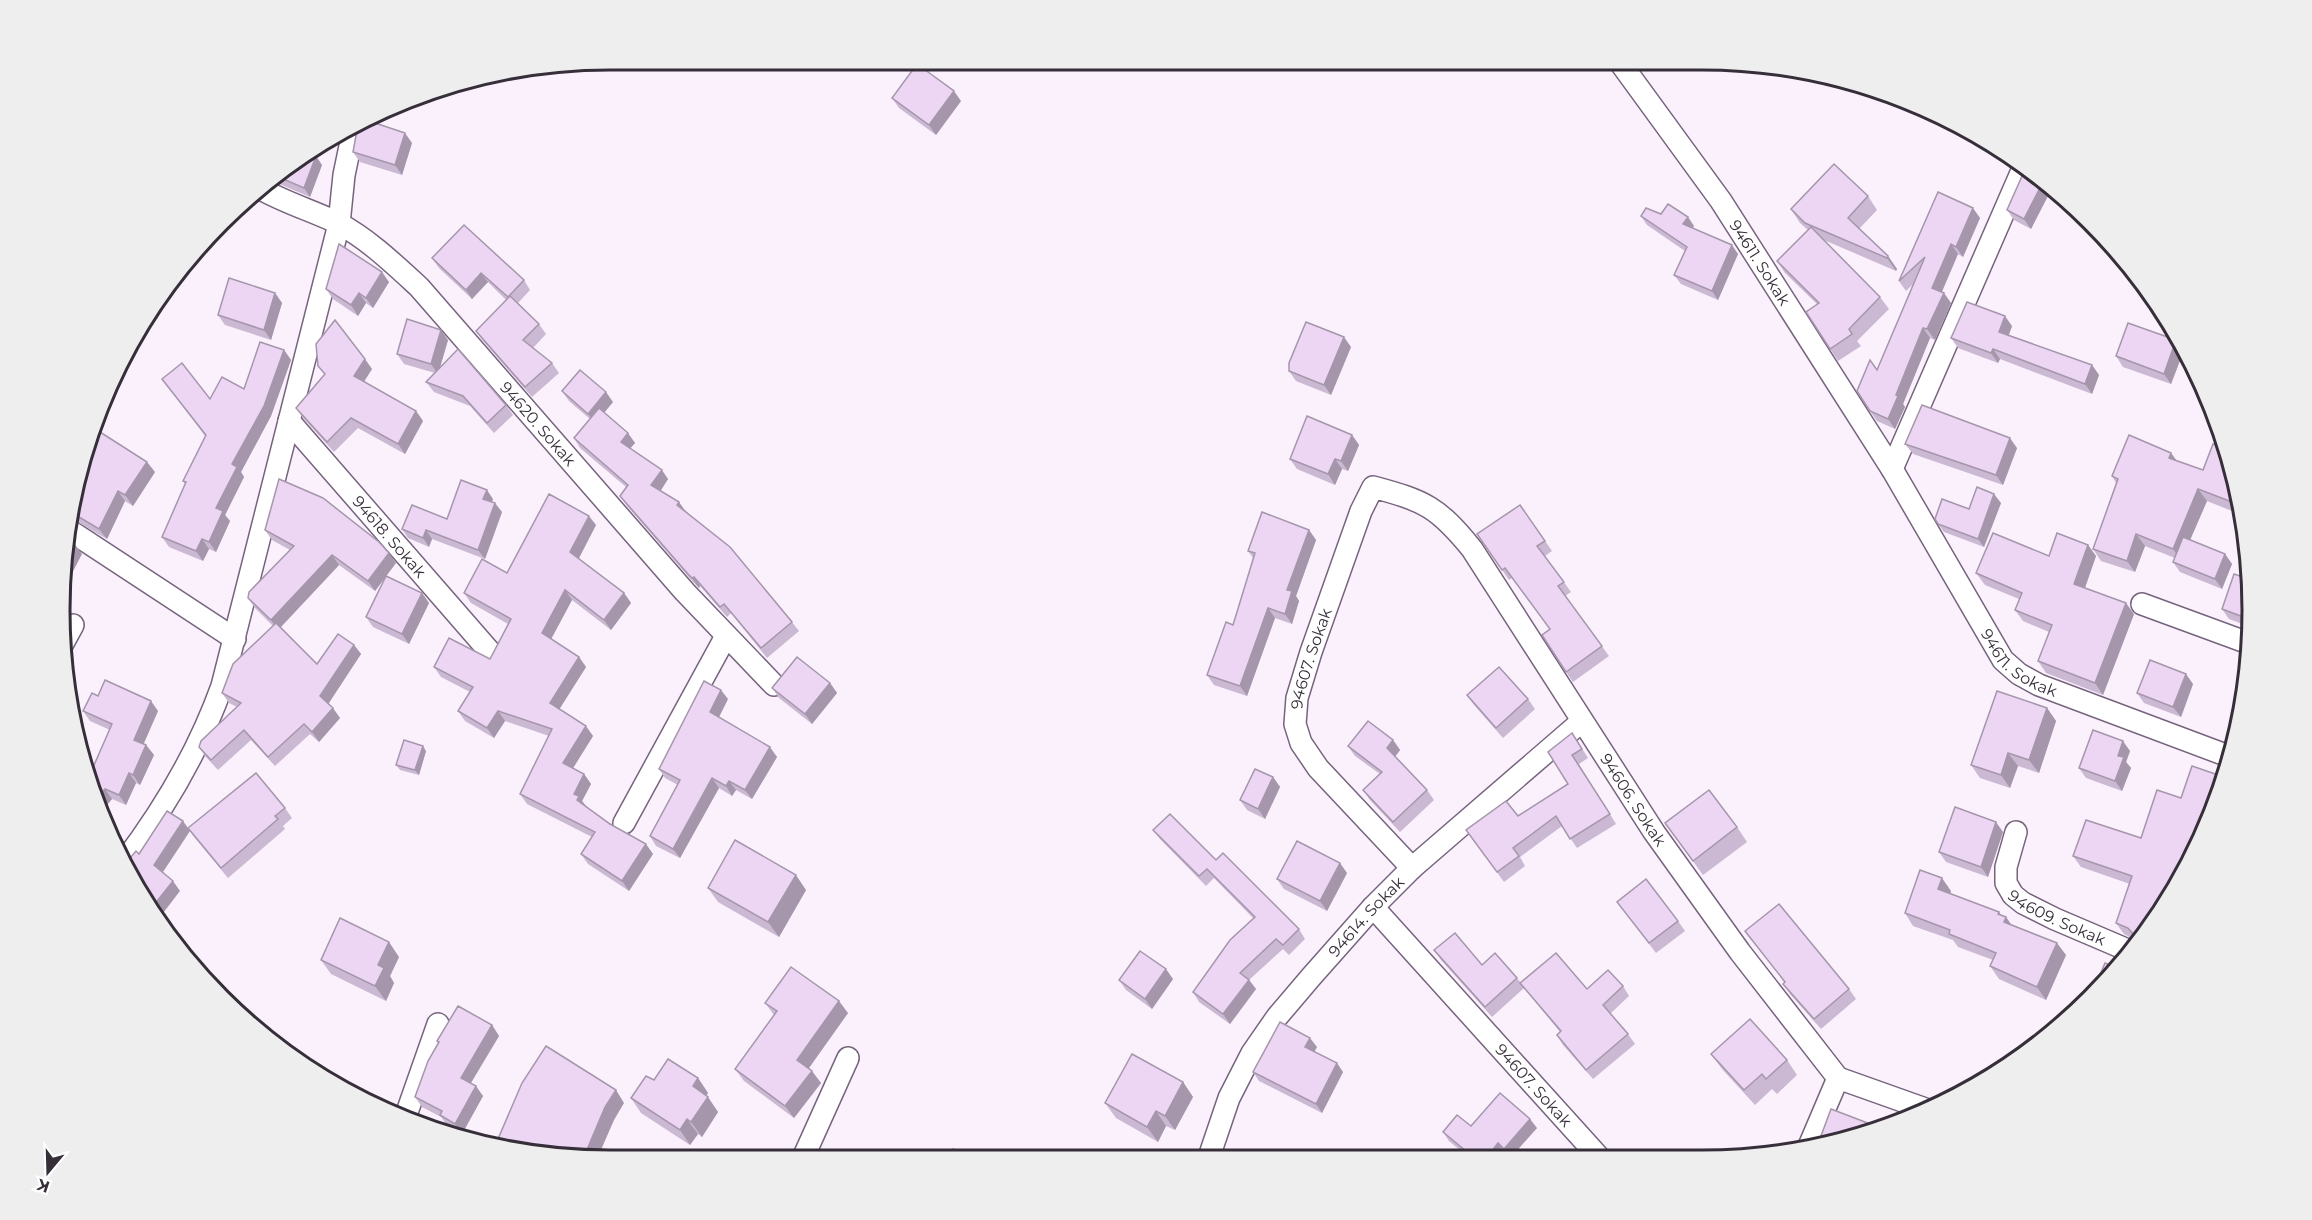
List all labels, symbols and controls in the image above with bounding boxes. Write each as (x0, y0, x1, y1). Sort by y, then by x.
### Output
street label: 94611. Sokak (1726, 216, 1795, 309)
street label: 94620. Sokak (496, 378, 580, 470)
street label: 94618. Sokak (349, 492, 430, 581)
street label: 94607. Sokak (1287, 605, 1335, 710)
street label: 94611. Sokak (1977, 625, 2060, 701)
street label: 94606. Sokak (1596, 750, 1671, 850)
street label: 94614. Sokak (1324, 872, 1408, 960)
street label: 94609. Sokak (2004, 885, 2109, 949)
street label: 94607. Sokak (1492, 1040, 1576, 1131)
north arrow (18, 1142, 78, 1202)
text: K (33, 1174, 52, 1197)

